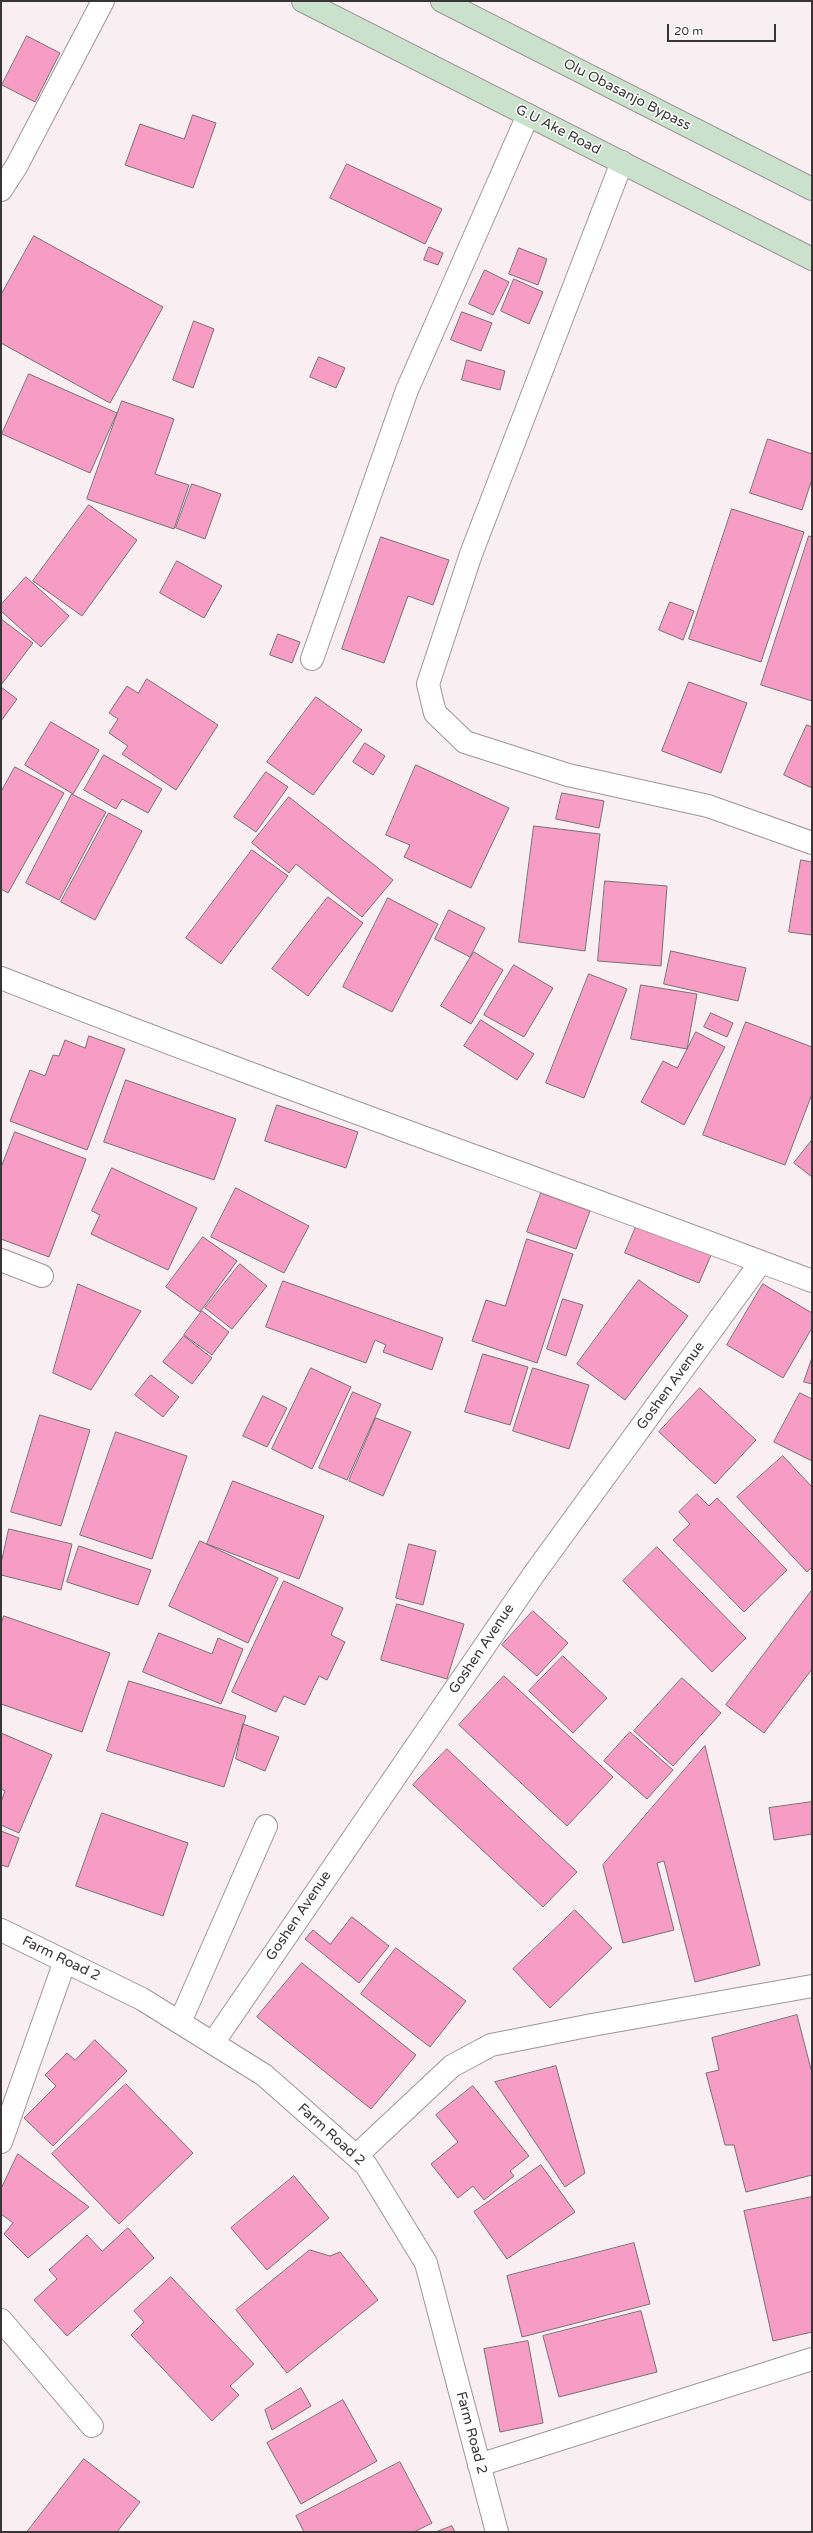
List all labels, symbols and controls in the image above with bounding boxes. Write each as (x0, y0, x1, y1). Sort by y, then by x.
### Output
scale bar (669, 16, 778, 42)
text: 20 m (674, 24, 703, 38)
street label: Olu Obasanjo Bypass (560, 56, 694, 134)
street label: G.U Ake Road (513, 101, 603, 159)
street label: Goshen Avenue (633, 1339, 709, 1433)
street label: Goshen Avenue (446, 1601, 518, 1697)
street label: Goshen Avenue (263, 1868, 335, 1964)
street label: Farm Road 2 (19, 1933, 103, 1985)
street label: Farm Road 2 (294, 2100, 368, 2170)
street label: Farm Road 2 (452, 2390, 490, 2476)

